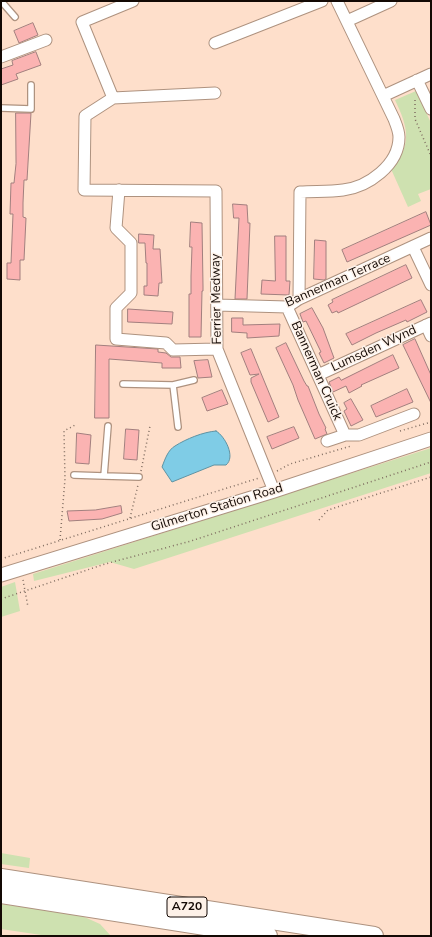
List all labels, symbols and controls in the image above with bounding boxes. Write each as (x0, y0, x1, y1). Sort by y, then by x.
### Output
street label: Bannerman Terrace (283, 251, 393, 311)
street label: Ferrier Medway (208, 253, 226, 345)
street label: Bannerman Cruick (287, 319, 345, 423)
street label: Lumsden Wynd (329, 322, 419, 376)
street label: Gilmerton Station Road (149, 481, 285, 535)
road number: A720 (167, 897, 207, 917)

